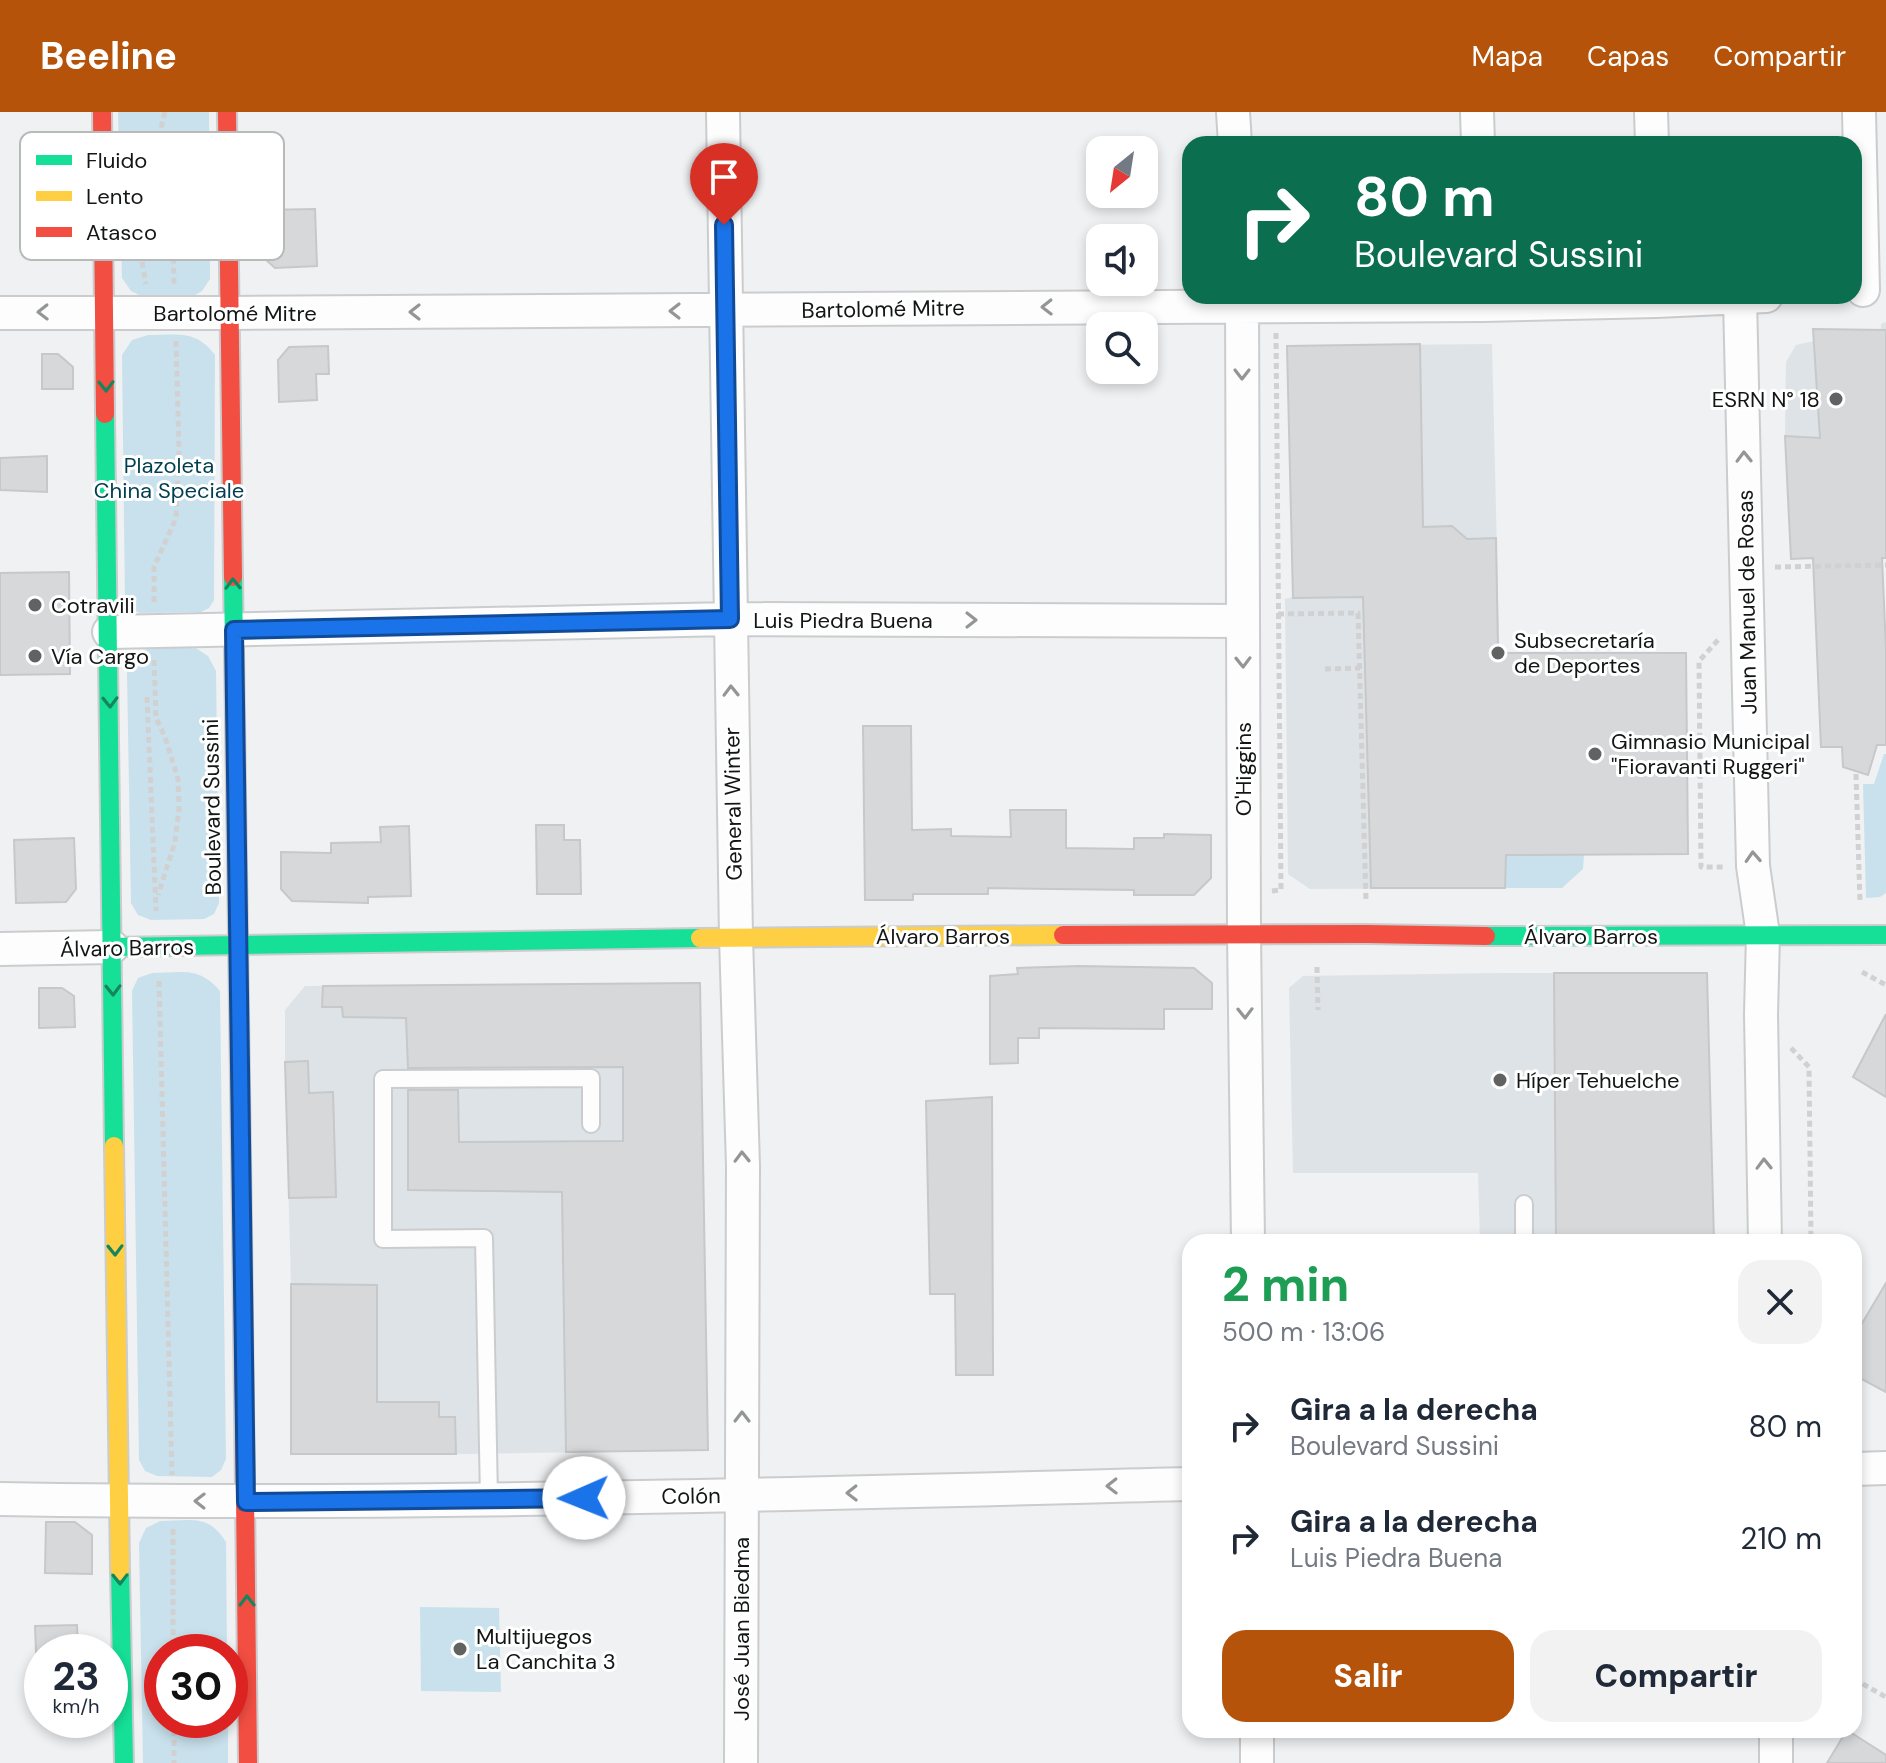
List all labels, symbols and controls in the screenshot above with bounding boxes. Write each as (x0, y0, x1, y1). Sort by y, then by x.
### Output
text: Beeline (40, 31, 177, 81)
text: Mapa (1472, 38, 1543, 75)
text: Capas (1587, 38, 1669, 75)
text: Compartir (1713, 38, 1846, 75)
legend (20, 132, 284, 260)
north arrow (1086, 136, 1158, 208)
map controls (1086, 136, 1158, 384)
pin (690, 143, 758, 225)
text: Fluido (86, 146, 147, 175)
icon: arrive (702, 155, 746, 199)
text: 80 m (1354, 160, 1495, 233)
icon: right (1222, 168, 1326, 272)
text: Lento (86, 182, 144, 211)
text: Atasco (86, 218, 157, 247)
button: sound (1086, 224, 1158, 296)
text: Boulevard Sussini (1354, 231, 1643, 278)
street label: Bartolomé Mitre (801, 293, 965, 325)
one-way arrow (1040, 298, 1053, 316)
street label: Bartolomé Mitre (153, 299, 317, 328)
one-way arrow (668, 302, 681, 319)
one-way arrow (408, 303, 421, 321)
one-way arrow (36, 304, 49, 321)
button: search (1086, 312, 1158, 384)
one-way arrow (1233, 368, 1251, 381)
one-way arrow (97, 380, 114, 393)
place label: ESRN N° 18 (1712, 385, 1820, 414)
marker: ESRN N° 18 (1827, 390, 1845, 408)
one-way arrow (1735, 450, 1753, 463)
park label: Plazoleta China Speciale (94, 451, 244, 505)
street label: Juan Manuel de Rosas (1731, 489, 1763, 715)
one-way arrow (225, 577, 242, 590)
place label: Cotravili (51, 591, 135, 620)
marker: Cotravili (26, 596, 44, 614)
street label: Luis Piedra Buena (753, 606, 933, 635)
one-way arrow (965, 611, 978, 629)
place label: Subsecretaría de Deportes (1514, 626, 1655, 680)
place label: Vía Cargo (51, 642, 149, 671)
marker: Subsecretaría de Deportes (1489, 644, 1507, 662)
marker: Vía Cargo (26, 647, 44, 665)
one-way arrow (1234, 656, 1251, 669)
one-way arrow (723, 684, 740, 697)
one-way arrow (101, 696, 119, 709)
street label: Boulevard Sussini (196, 718, 228, 896)
street label: O'Higgins (1229, 722, 1258, 816)
street label: General Winter (717, 727, 749, 881)
place label: Gimnasio Municipal "Fioravanti Ruggeri" (1611, 727, 1810, 781)
marker: Gimnasio Municipal "Fioravanti Ruggeri" (1586, 745, 1604, 763)
one-way arrow (1745, 850, 1762, 863)
street label: Álvaro Barros (876, 922, 1010, 951)
street label: Álvaro Barros (1524, 922, 1658, 951)
street label: Álvaro Barros (60, 932, 194, 964)
one-way arrow (104, 984, 122, 997)
one-way arrow (1236, 1007, 1253, 1020)
place label: Híper Tehuelche (1516, 1066, 1679, 1095)
marker: Híper Tehuelche (1491, 1071, 1509, 1089)
one-way arrow (734, 1150, 751, 1163)
one-way arrow (1755, 1157, 1772, 1170)
one-way arrow (107, 1244, 124, 1257)
text: 2 min (1222, 1253, 1349, 1316)
button: close (1738, 1260, 1822, 1344)
text: 500 m · 13:06 (1222, 1315, 1385, 1349)
text: Gira a la derecha (1290, 1390, 1538, 1429)
icon: right (1222, 1404, 1266, 1448)
text: 80 m (1749, 1407, 1822, 1446)
one-way arrow (733, 1410, 751, 1423)
text: Boulevard Sussini (1290, 1429, 1499, 1463)
position arrow (542, 1456, 626, 1540)
one-way arrow (1105, 1478, 1118, 1495)
street label: Colón (661, 1481, 721, 1511)
one-way arrow (845, 1484, 858, 1501)
one-way arrow (193, 1493, 206, 1510)
text: Gira a la derecha (1290, 1502, 1538, 1541)
icon: right (1222, 1516, 1266, 1560)
text: 210 m (1740, 1519, 1822, 1558)
street label: José Juan Biedma (727, 1537, 756, 1721)
text: Luis Piedra Buena (1290, 1541, 1502, 1575)
one-way arrow (111, 1573, 128, 1586)
one-way arrow (238, 1594, 256, 1607)
place label: Multijuegos La Canchita 3 (476, 1622, 616, 1676)
button: Salir (1222, 1630, 1514, 1722)
button: Compartir (1530, 1630, 1822, 1722)
speed limit sign: 30 (144, 1634, 248, 1738)
marker: Multijuegos La Canchita 3 (451, 1640, 469, 1658)
text: 23 (52, 1650, 100, 1702)
text: km/h (52, 1693, 100, 1719)

